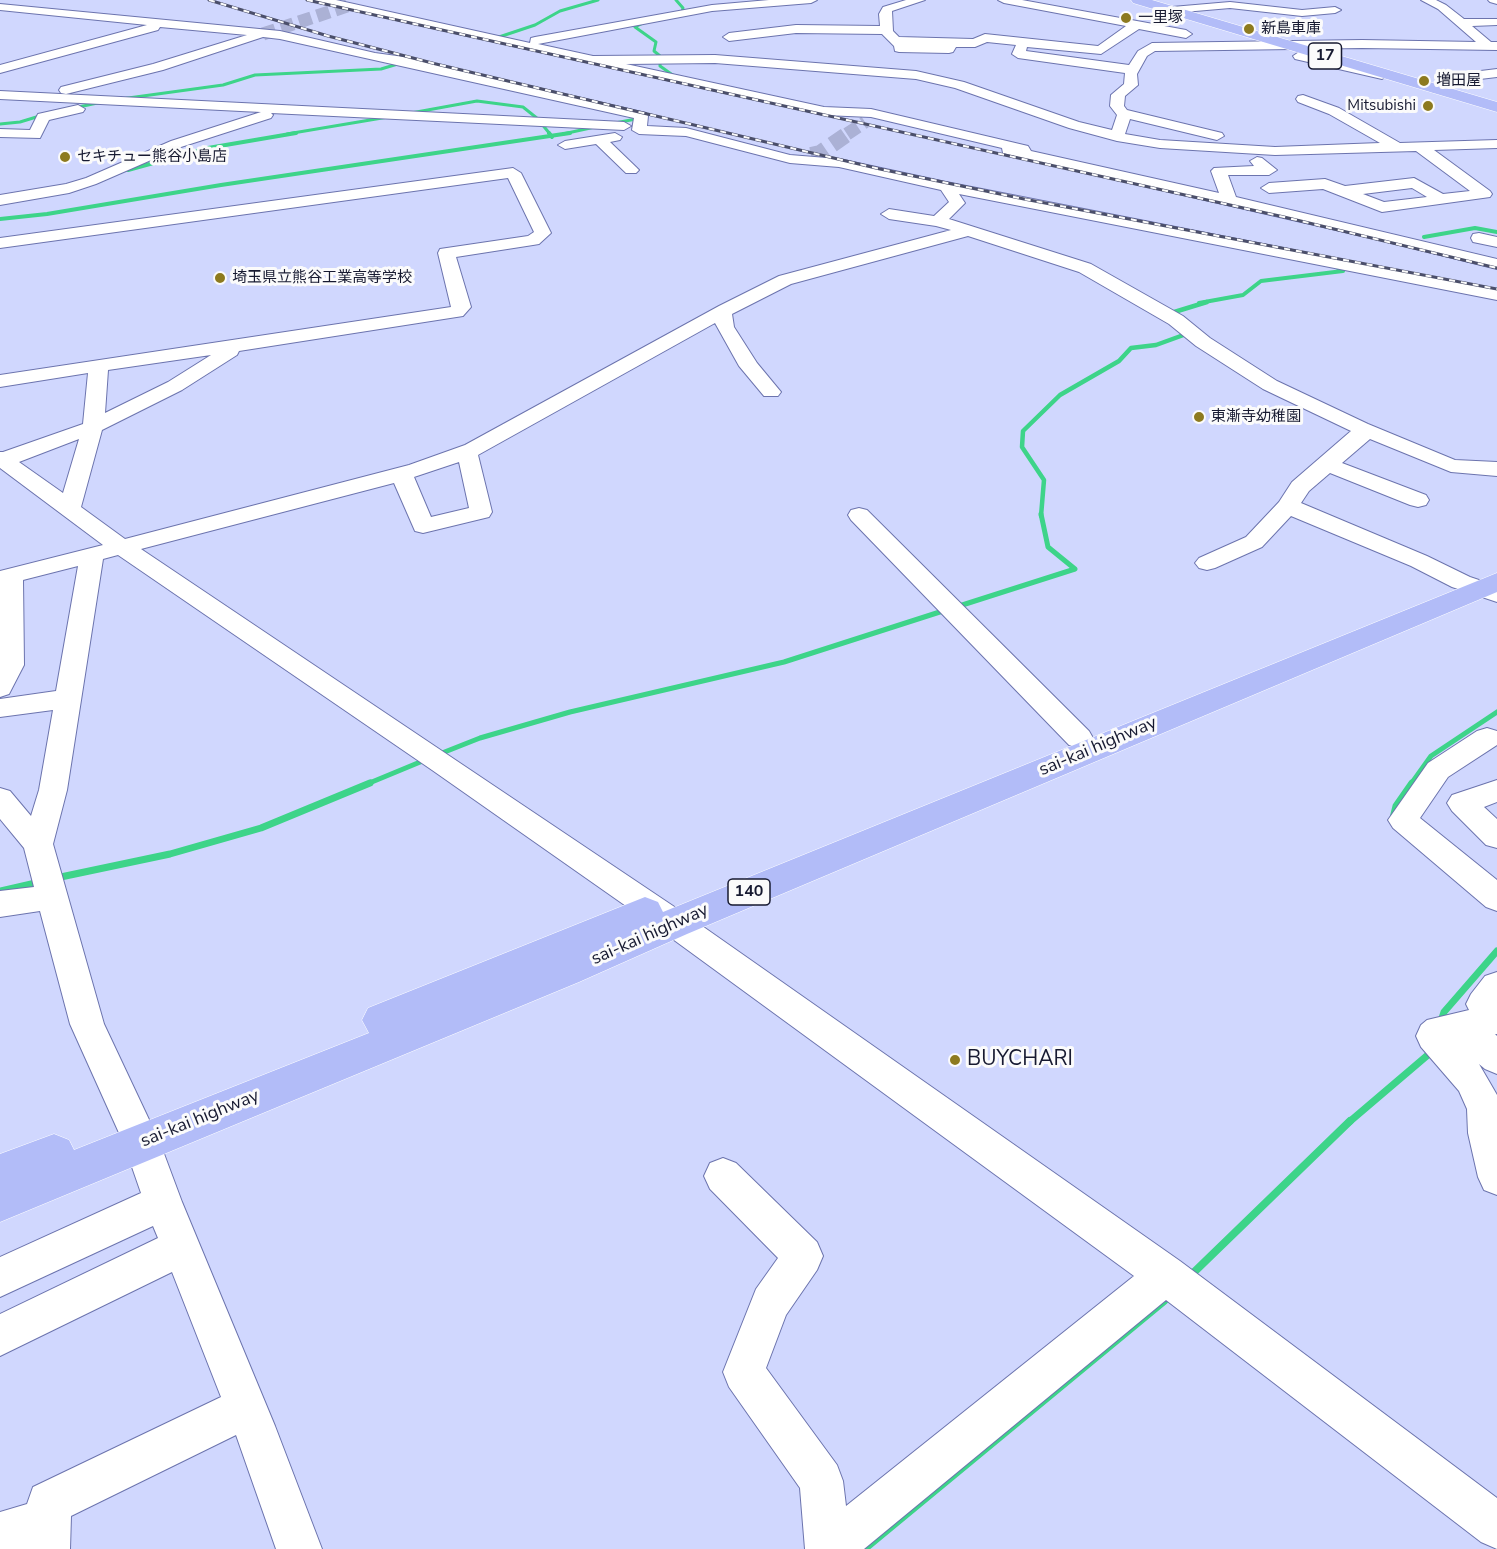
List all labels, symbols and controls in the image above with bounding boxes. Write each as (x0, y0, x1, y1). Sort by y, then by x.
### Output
place label: 一里塚 (1138, 9, 1183, 27)
marker: 一里塚 (1119, 11, 1133, 25)
place label: 新島車庫 (1261, 20, 1321, 38)
marker: 新島車庫 (1242, 22, 1256, 36)
road number: 17 (1308, 43, 1342, 69)
place label: 増田屋 (1436, 72, 1481, 90)
marker: 増田屋 (1417, 74, 1431, 88)
place label: Mitsubishi (1347, 97, 1416, 115)
marker: Mitsubishi (1421, 99, 1435, 113)
place label: セキチュー熊谷小島店 (77, 148, 227, 166)
marker: セキチュー熊谷小島店 (58, 150, 72, 164)
place label: 埼玉県立熊谷工業高等学校 (232, 269, 412, 287)
marker: 埼玉県立熊谷工業高等学校 (213, 271, 227, 285)
place label: 東漸寺幼稚園 (1211, 408, 1301, 426)
marker: 東漸寺幼稚園 (1192, 410, 1206, 424)
street label: sai-kai highway (1036, 712, 1160, 782)
road number: 140 (728, 879, 770, 905)
street label: sai-kai highway (588, 900, 712, 970)
place label: BUYCHARI (967, 1047, 1073, 1073)
marker: BUYCHARI (948, 1053, 962, 1067)
street label: sai-kai highway (138, 1085, 262, 1153)

